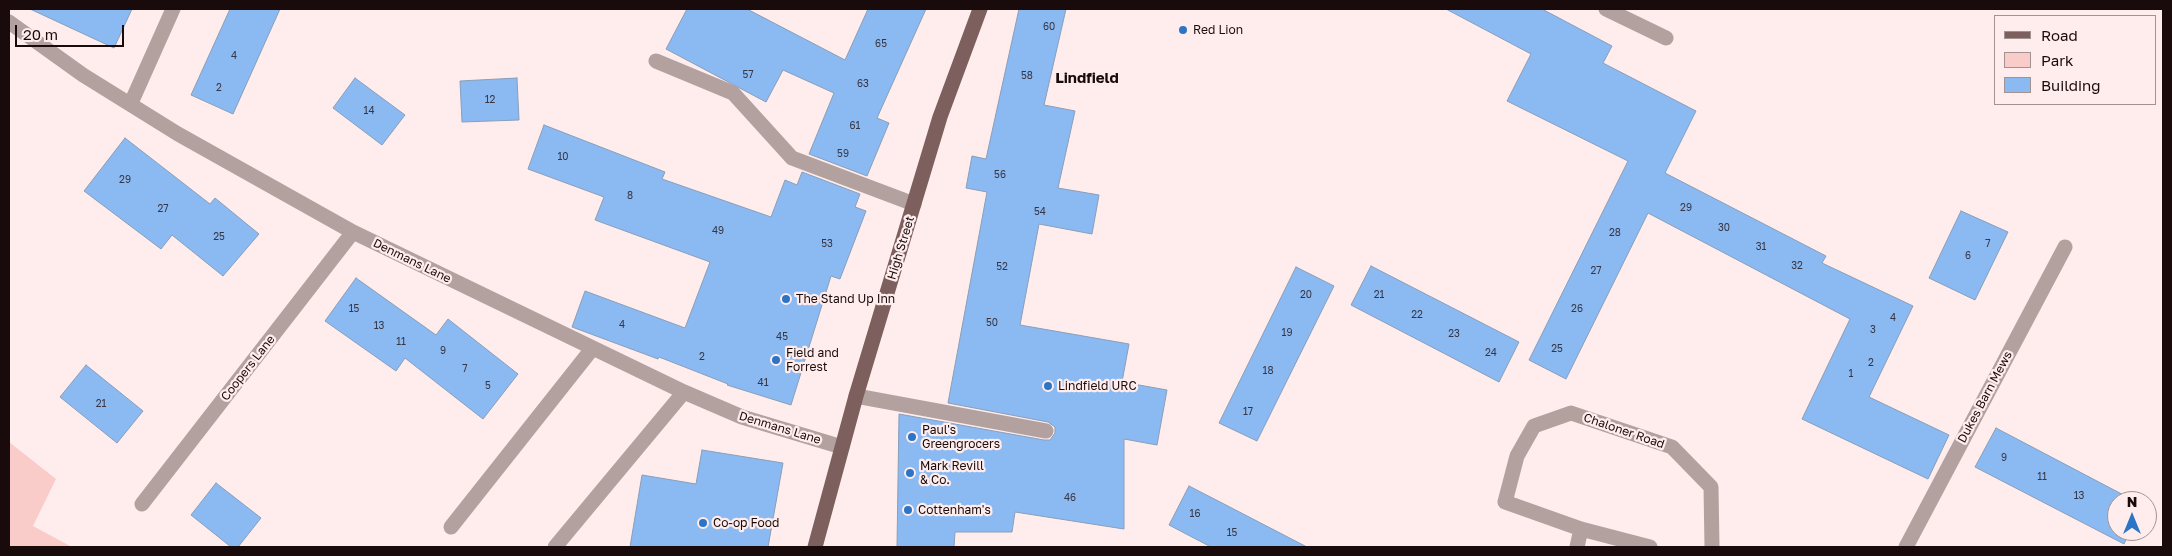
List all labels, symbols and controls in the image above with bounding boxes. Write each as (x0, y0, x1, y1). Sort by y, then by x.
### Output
scale bar (18, 15, 126, 47)
legend (1994, 15, 2157, 105)
house number: 60 (1043, 21, 1055, 33)
place label: Red Lion (1193, 23, 1243, 37)
marker: Red Lion (1177, 24, 1189, 36)
text: 20 m (23, 25, 58, 43)
text: Road (2041, 26, 2078, 44)
house number: 65 (875, 38, 887, 50)
house number: 4 (231, 50, 237, 62)
text: Park (2041, 51, 2073, 69)
house number: 57 (742, 69, 754, 81)
district label: Lindfield (1055, 69, 1119, 87)
house number: 58 (1021, 70, 1033, 82)
text: Building (2041, 76, 2101, 94)
house number: 63 (857, 78, 869, 90)
house number: 2 (216, 82, 222, 94)
house number: 12 (485, 94, 495, 106)
house number: 14 (364, 105, 374, 117)
house number: 61 (850, 120, 860, 132)
house number: 59 (837, 148, 849, 160)
house number: 10 (557, 151, 569, 163)
house number: 56 (994, 169, 1006, 181)
house number: 29 (119, 174, 131, 186)
house number: 8 (627, 190, 633, 202)
house number: 29 (1680, 202, 1692, 214)
house number: 27 (157, 203, 169, 215)
house number: 54 (1034, 206, 1046, 218)
street label: High Street (885, 215, 917, 281)
house number: 30 (1718, 222, 1730, 234)
house number: 49 (712, 225, 724, 237)
house number: 28 (1609, 227, 1621, 239)
house number: 25 (213, 231, 225, 243)
street label: Denmans Lane (371, 236, 453, 286)
house number: 53 (821, 238, 833, 250)
house number: 7 (1985, 238, 1991, 250)
house number: 31 (1756, 241, 1766, 253)
house number: 6 (1965, 250, 1971, 262)
house number: 32 (1791, 260, 1803, 272)
house number: 52 (996, 261, 1008, 273)
house number: 27 (1590, 265, 1602, 277)
house number: 20 (1300, 289, 1312, 301)
house number: 21 (1374, 289, 1384, 301)
place label: The Stand Up Inn (796, 292, 895, 306)
marker: The Stand Up Inn (780, 293, 792, 305)
house number: 15 (349, 303, 359, 315)
house number: 26 (1571, 303, 1583, 315)
house number: 22 (1411, 309, 1423, 321)
house number: 4 (1890, 312, 1896, 324)
house number: 50 (986, 317, 998, 329)
house number: 4 (619, 319, 625, 331)
house number: 13 (374, 320, 384, 332)
house number: 3 (1870, 324, 1876, 336)
house number: 19 (1282, 327, 1292, 339)
house number: 23 (1448, 328, 1460, 340)
house number: 45 (776, 331, 788, 343)
street label: Coopers Lane (218, 332, 278, 404)
house number: 11 (396, 336, 406, 348)
house number: 25 (1551, 343, 1563, 355)
house number: 9 (440, 345, 446, 357)
place label: Field and Forrest (786, 346, 839, 374)
house number: 24 (1485, 347, 1497, 359)
street label: Dukes Barn Mews (1955, 349, 2015, 445)
house number: 2 (699, 351, 705, 363)
marker: Field and Forrest (770, 354, 782, 366)
house number: 2 (1868, 357, 1874, 369)
house number: 7 (462, 363, 468, 375)
house number: 18 (1263, 365, 1273, 377)
house number: 1 (1849, 368, 1853, 380)
house number: 41 (758, 377, 768, 389)
place label: Lindfield URC (1058, 379, 1137, 393)
house number: 5 (485, 380, 491, 392)
marker: Lindfield URC (1042, 380, 1054, 392)
house number: 21 (96, 398, 106, 410)
house number: 17 (1243, 406, 1253, 418)
street label: Denmans Lane (737, 409, 823, 447)
street label: Chaloner Road (1582, 410, 1666, 452)
place label: Paul's Greengrocers (922, 423, 1000, 451)
marker: Paul's Greengrocers (906, 431, 918, 443)
house number: 9 (2001, 452, 2007, 464)
place label: Mark Revill & Co. (920, 459, 984, 487)
marker: Mark Revill & Co. (904, 467, 916, 479)
house number: 11 (2037, 471, 2047, 483)
house number: 13 (2074, 490, 2084, 502)
north arrow (2107, 491, 2157, 541)
house number: 46 (1064, 492, 1076, 504)
text: N (2127, 493, 2137, 510)
place label: Cottenham's (918, 503, 991, 517)
marker: Cottenham's (902, 504, 914, 516)
house number: 16 (1190, 508, 1200, 520)
place label: Co-op Food (713, 516, 779, 530)
marker: Co-op Food (697, 517, 709, 529)
house number: 15 (1227, 527, 1237, 539)

